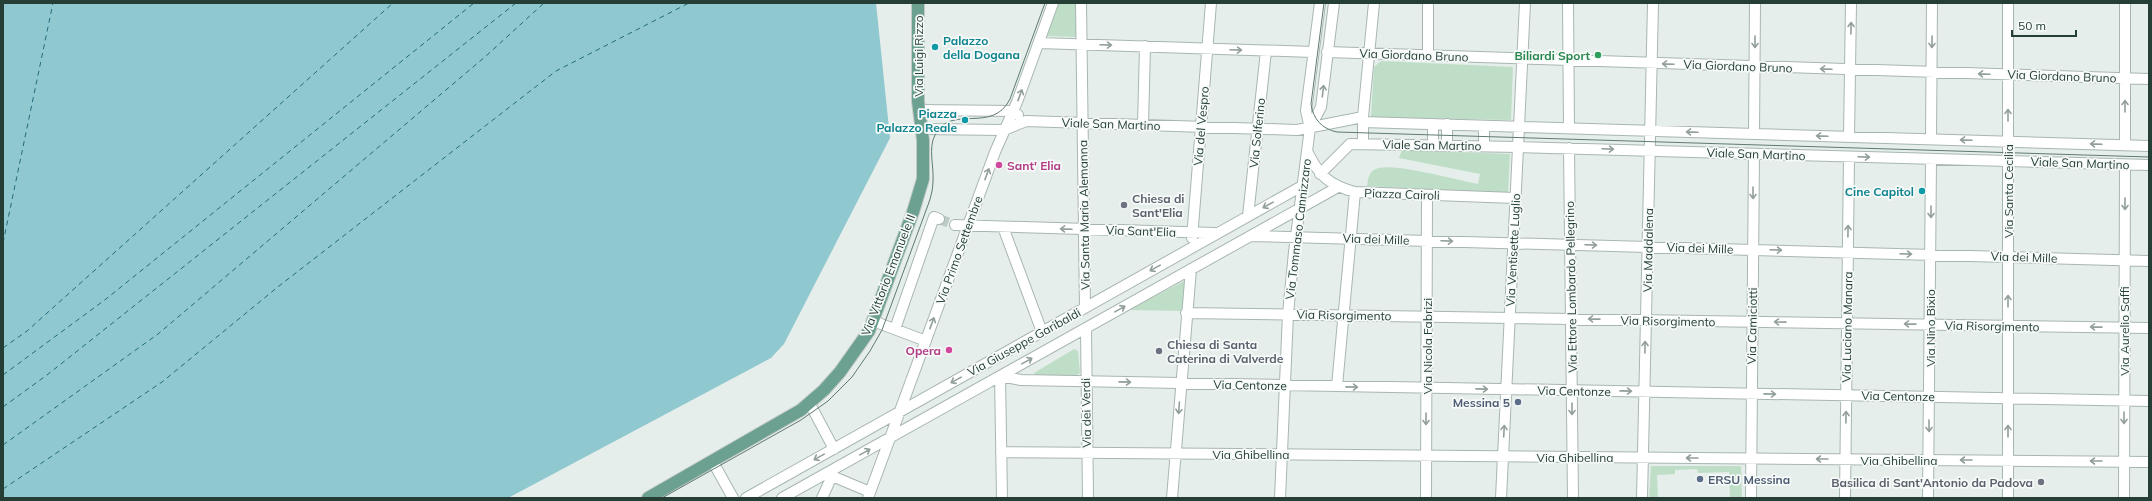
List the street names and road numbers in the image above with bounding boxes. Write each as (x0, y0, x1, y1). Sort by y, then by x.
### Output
street label: Via Luigi Rizzo (911, 15, 926, 97)
street label: Via Giordano Bruno (1359, 46, 1469, 64)
street label: Via Giordano Bruno (1683, 57, 1793, 75)
street label: Via Giordano Bruno (2007, 67, 2117, 85)
street label: Via del Vespro (1190, 85, 1212, 166)
street label: Via Solferino (1246, 97, 1268, 169)
street label: Viale San Martino (1061, 115, 1161, 133)
street label: Viale San Martino (1382, 137, 1482, 153)
street label: Via Santa Maria Alemanna (1075, 140, 1093, 290)
street label: Via Santa Cecilia (2001, 144, 2016, 238)
street label: Viale San Martino (1706, 145, 1806, 163)
street label: Viale San Martino (2030, 154, 2130, 172)
street label: Via Tommaso Cannizzaro (1282, 158, 1314, 300)
street label: Piazza Cairoli (1364, 185, 1440, 203)
street label: Via Ventisette Luglio (1503, 193, 1523, 307)
street label: Via Primo Settembre (932, 194, 986, 306)
street label: Via Ettore Lombardo Pellegrino (1562, 201, 1580, 373)
street label: Via Maddalena (1640, 208, 1656, 292)
street label: Via Vittorio Emanuele II (858, 212, 918, 338)
street label: Via Sant'Elia (1106, 222, 1176, 240)
street label: Via dei Mille (1342, 230, 1410, 248)
street label: Via dei Mille (1666, 239, 1734, 257)
street label: Via dei Mille (1990, 248, 2058, 266)
street label: Via Luciano Manara (1839, 271, 1855, 383)
street label: Via Aurelio Saffi (2117, 286, 2132, 376)
street label: Via Camiciotti (1744, 287, 1760, 365)
street label: Via Nino Bixio (1923, 289, 1938, 367)
street label: Via Nicola Fabrizi (1420, 298, 1435, 394)
street label: Via Giuseppe Garibaldi (965, 305, 1083, 379)
street label: Via Risorgimento (1296, 307, 1392, 323)
street label: Via Risorgimento (1620, 313, 1716, 329)
street label: Via Risorgimento (1944, 318, 2040, 334)
street label: Via Centonze (1213, 377, 1287, 393)
street label: Via dei Verdi (1078, 378, 1094, 448)
street label: Via Centonze (1537, 383, 1611, 399)
street label: Via Centonze (1861, 388, 1935, 404)
street label: Via Ghibellina (1213, 447, 1289, 462)
street label: Via Ghibellina (1537, 450, 1613, 465)
street label: Via Ghibellina (1861, 453, 1937, 468)

